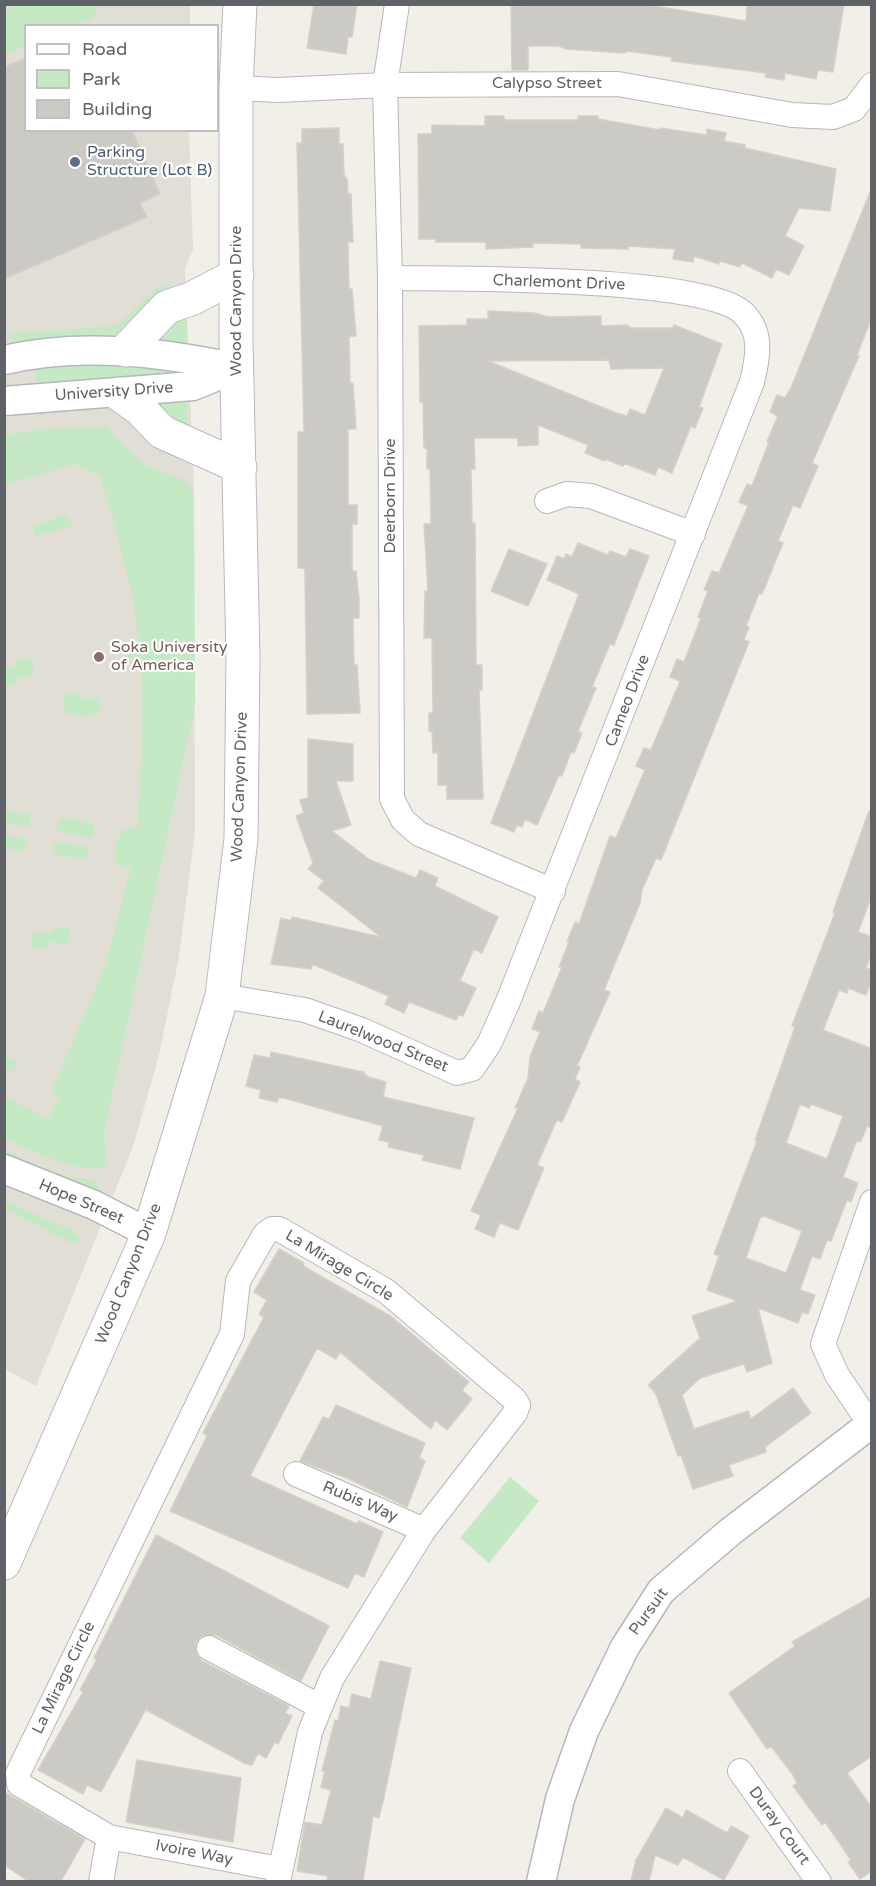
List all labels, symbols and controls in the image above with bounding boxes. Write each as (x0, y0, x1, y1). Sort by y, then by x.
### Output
legend (24, 24, 219, 132)
text: Road (82, 38, 127, 60)
text: Park (82, 68, 120, 90)
street label: Calypso Street (492, 74, 602, 94)
text: Building (82, 98, 152, 120)
place label: Parking Structure (Lot B) (87, 143, 212, 181)
marker: Parking Structure (Lot B) (68, 155, 82, 169)
street label: Wood Canyon Drive (227, 226, 247, 376)
street label: Charlemont Drive (492, 271, 626, 295)
street label: University Drive (54, 378, 174, 406)
street label: Deerborn Drive (381, 438, 401, 554)
place label: Soka University of America (111, 638, 228, 676)
marker: Soka University of America (92, 650, 106, 664)
street label: Cameo Drive (602, 652, 654, 750)
street label: Wood Canyon Drive (228, 712, 252, 862)
street label: Laurelwood Street (315, 1007, 451, 1077)
street label: Hope Street (36, 1175, 126, 1229)
street label: Wood Canyon Drive (92, 1201, 166, 1347)
street label: La Mirage Circle (281, 1226, 397, 1306)
street label: Rubis Way (319, 1478, 401, 1526)
street label: Pursuit (625, 1585, 673, 1639)
street label: La Mirage Circle (28, 1619, 100, 1737)
street label: Duray Court (744, 1783, 814, 1869)
street label: Ivoire Way (154, 1836, 234, 1870)

